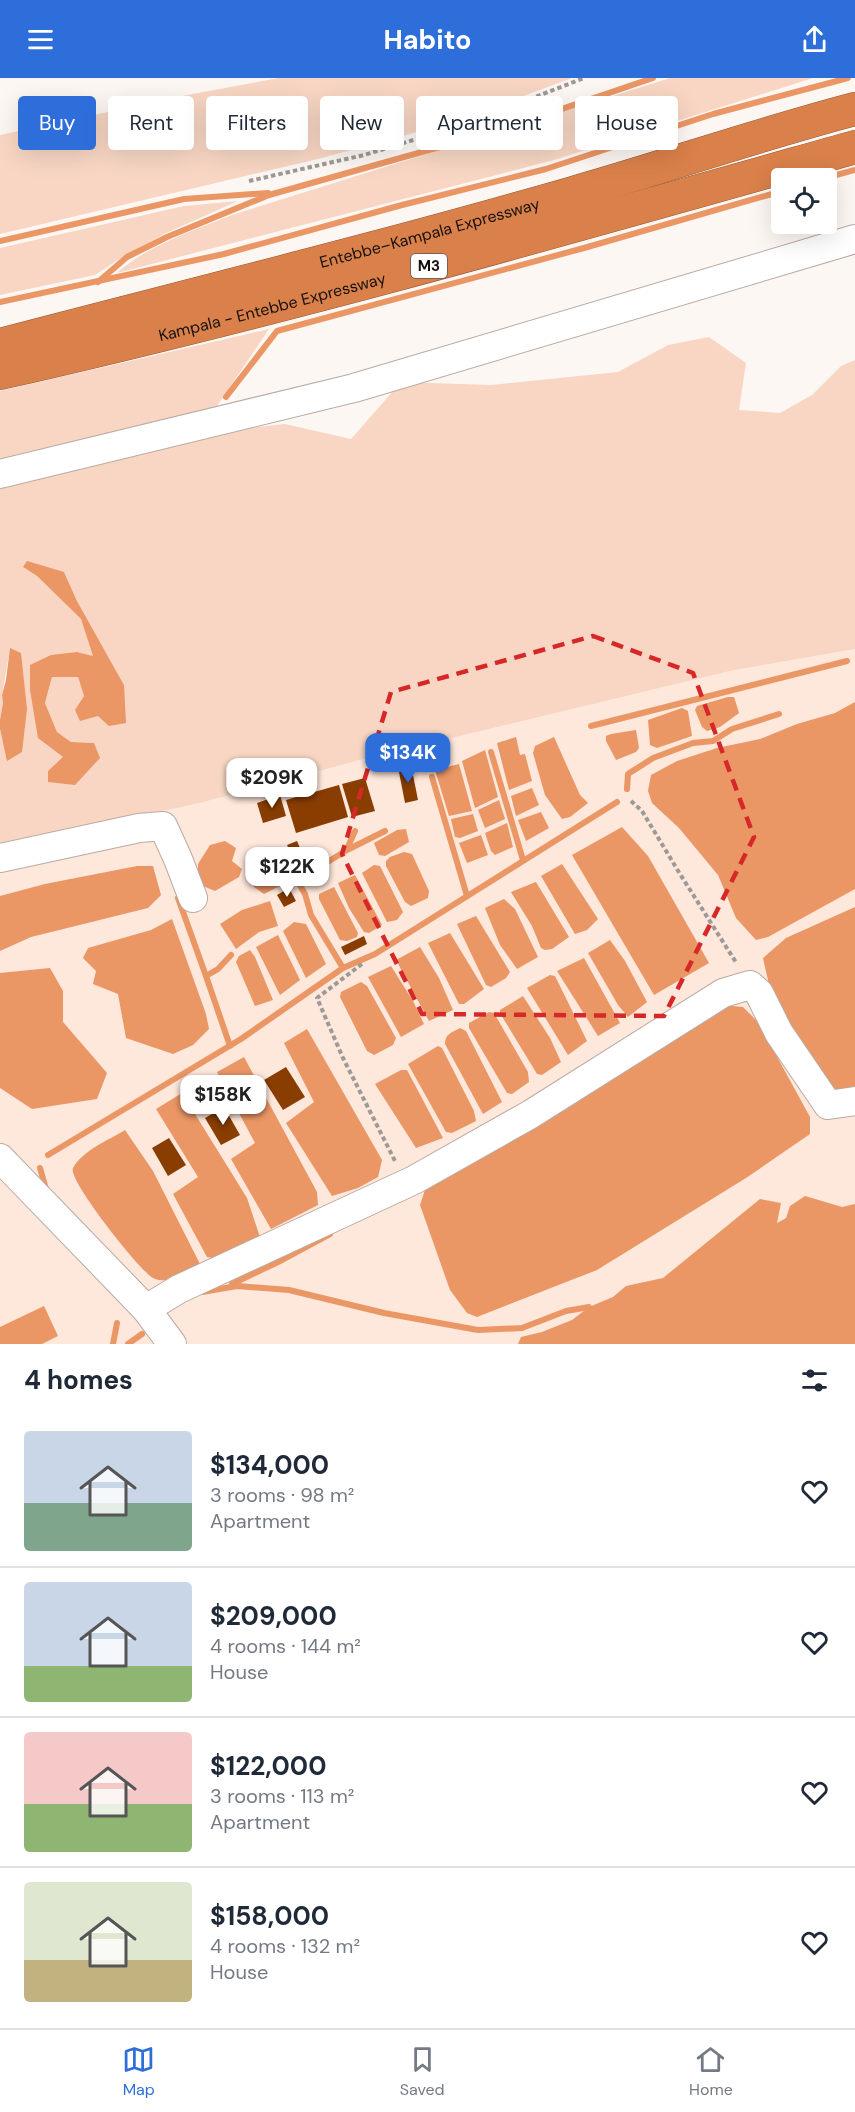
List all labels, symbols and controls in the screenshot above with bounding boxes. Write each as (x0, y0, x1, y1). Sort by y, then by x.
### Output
text: Habito (384, 22, 472, 57)
icon: menu (24, 23, 57, 56)
icon: share (798, 23, 831, 56)
chip: Buy (18, 96, 96, 150)
chip: Rent (108, 96, 194, 150)
chip: Filters (206, 96, 308, 150)
chip: New (320, 96, 404, 150)
chip: Apartment (416, 96, 563, 150)
chip: House (575, 96, 678, 150)
map controls (771, 168, 837, 234)
button: locate (771, 168, 837, 234)
street label: Entebbe–Kampala Expressway (317, 193, 542, 272)
road number: M3 (411, 254, 447, 278)
street label: Kampala - Entebbe Expressway (156, 267, 388, 346)
pin: $134K (366, 733, 450, 784)
text: $134K (379, 739, 437, 765)
pin: $209K (230, 758, 314, 809)
text: $209K (240, 764, 304, 790)
pin: $122K (245, 847, 329, 898)
text: $122K (259, 853, 315, 879)
pin: $158K (181, 1075, 265, 1126)
text: $158K (194, 1081, 252, 1107)
text: 4 homes (24, 1363, 133, 1397)
icon: filters (798, 1364, 831, 1397)
text: $134,000 (210, 1448, 329, 1482)
icon: home (72, 1455, 144, 1527)
icon: heart (798, 1475, 831, 1508)
text: 3 rooms · 98 m² (210, 1482, 354, 1508)
text: Apartment (210, 1508, 310, 1534)
text: $209,000 (210, 1599, 337, 1633)
icon: home (72, 1606, 144, 1678)
icon: heart (798, 1626, 831, 1659)
text: 4 rooms · 144 m² (210, 1633, 361, 1659)
text: House (210, 1659, 268, 1685)
text: $122,000 (210, 1749, 326, 1783)
icon: home (72, 1756, 144, 1828)
icon: heart (798, 1776, 831, 1809)
text: 3 rooms · 113 m² (210, 1783, 354, 1809)
text: Apartment (210, 1809, 310, 1835)
text: $158,000 (210, 1899, 329, 1933)
icon: home (72, 1906, 144, 1978)
icon: heart (798, 1926, 831, 1959)
text: 4 rooms · 132 m² (210, 1933, 360, 1959)
text: House (210, 1959, 268, 1985)
tab: Map (122, 2043, 155, 2100)
tab: Saved (400, 2043, 445, 2100)
tab: Home (689, 2043, 733, 2100)

